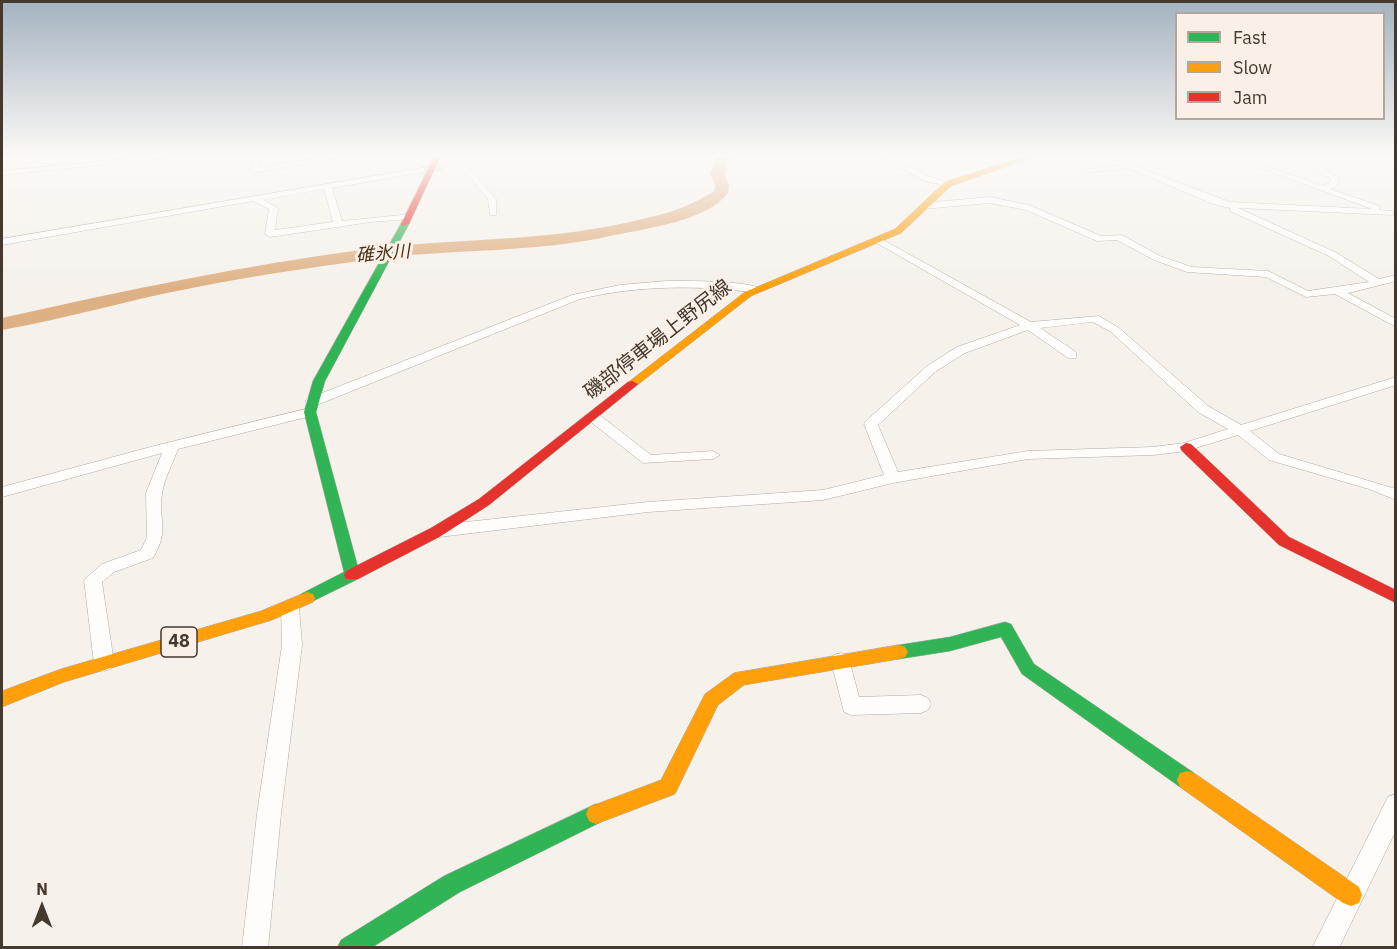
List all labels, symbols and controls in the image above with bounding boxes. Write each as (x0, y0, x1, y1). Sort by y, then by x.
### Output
legend (1175, 12, 1385, 120)
text: Fast (1233, 26, 1267, 49)
text: Slow (1233, 56, 1272, 79)
text: Jam (1233, 86, 1268, 109)
water label: 碓氷川 (355, 241, 411, 267)
street label: 磯部停車場上野尻線 (580, 275, 736, 405)
road number: 48 (161, 627, 197, 657)
north arrow (12, 877, 72, 937)
text: N (36, 879, 48, 899)

